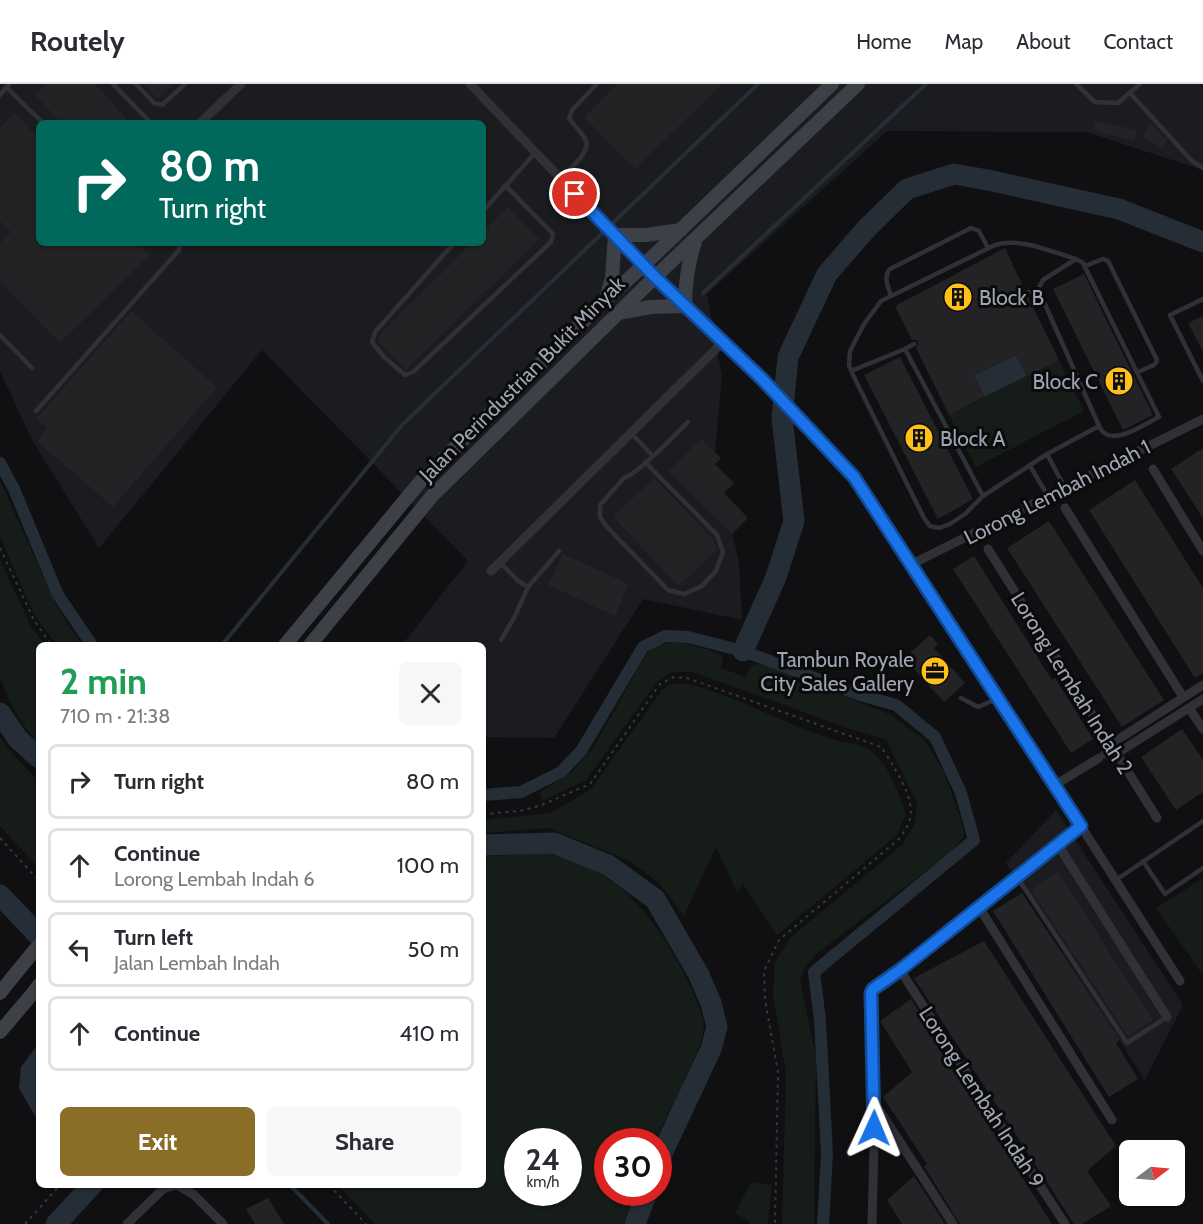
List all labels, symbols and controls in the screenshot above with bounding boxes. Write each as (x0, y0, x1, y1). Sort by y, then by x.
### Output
text: Routely (30, 24, 125, 58)
text: Home (856, 29, 912, 54)
text: Map (945, 29, 983, 54)
text: About (1016, 29, 1070, 54)
text: Contact (1103, 29, 1173, 54)
text: 80 m (159, 140, 260, 192)
icon: right (60, 144, 138, 222)
pin (549, 168, 600, 219)
icon: arrive (558, 177, 591, 210)
text: Turn right (159, 192, 266, 225)
street label: Jalan Perindustrian Bukit Minyak (413, 271, 630, 488)
building icon: Block B (942, 281, 974, 313)
place label: Block B (979, 285, 1044, 310)
building icon: Block C (1103, 365, 1135, 397)
place label: Block C (1033, 369, 1098, 394)
building icon: Block A (903, 422, 935, 454)
place label: Block A (940, 426, 1005, 451)
street label: Lorong Lembah Indah 1 (960, 434, 1154, 550)
street label: Lorong Lembah Indah 2 (1006, 587, 1138, 779)
place label: Tambun Royale City Sales Gallery (760, 647, 914, 696)
office icon: Tambun Royale City Sales Gallery (919, 655, 951, 687)
text: 2 min (60, 659, 147, 703)
button: close (399, 662, 462, 725)
text: 710 m · 21:38 (60, 704, 170, 728)
icon: right (63, 765, 96, 798)
text: Turn right (114, 768, 204, 795)
text: 80 m (406, 768, 459, 795)
text: Continue (114, 840, 200, 867)
icon: ahead (63, 849, 96, 882)
text: 100 m (397, 852, 459, 879)
text: Lorong Lembah Indah 6 (114, 867, 315, 891)
text: Turn left (114, 924, 193, 951)
icon: left (63, 933, 96, 966)
text: 50 m (407, 936, 459, 963)
text: Jalan Lembah Indah (114, 951, 280, 975)
street label: Lorong Lembah Indah 9 (914, 1002, 1050, 1192)
icon: ahead (63, 1017, 96, 1050)
text: Continue (114, 1020, 200, 1047)
text: 410 m (400, 1020, 459, 1047)
position arrow (842, 1096, 906, 1160)
button: Exit (60, 1107, 255, 1176)
button: Share (267, 1107, 462, 1176)
speed limit sign: 30 (594, 1128, 672, 1206)
north arrow (1119, 1140, 1185, 1206)
map controls (1119, 1140, 1185, 1206)
text: 24 (526, 1141, 560, 1178)
text: km/h (527, 1173, 559, 1191)

